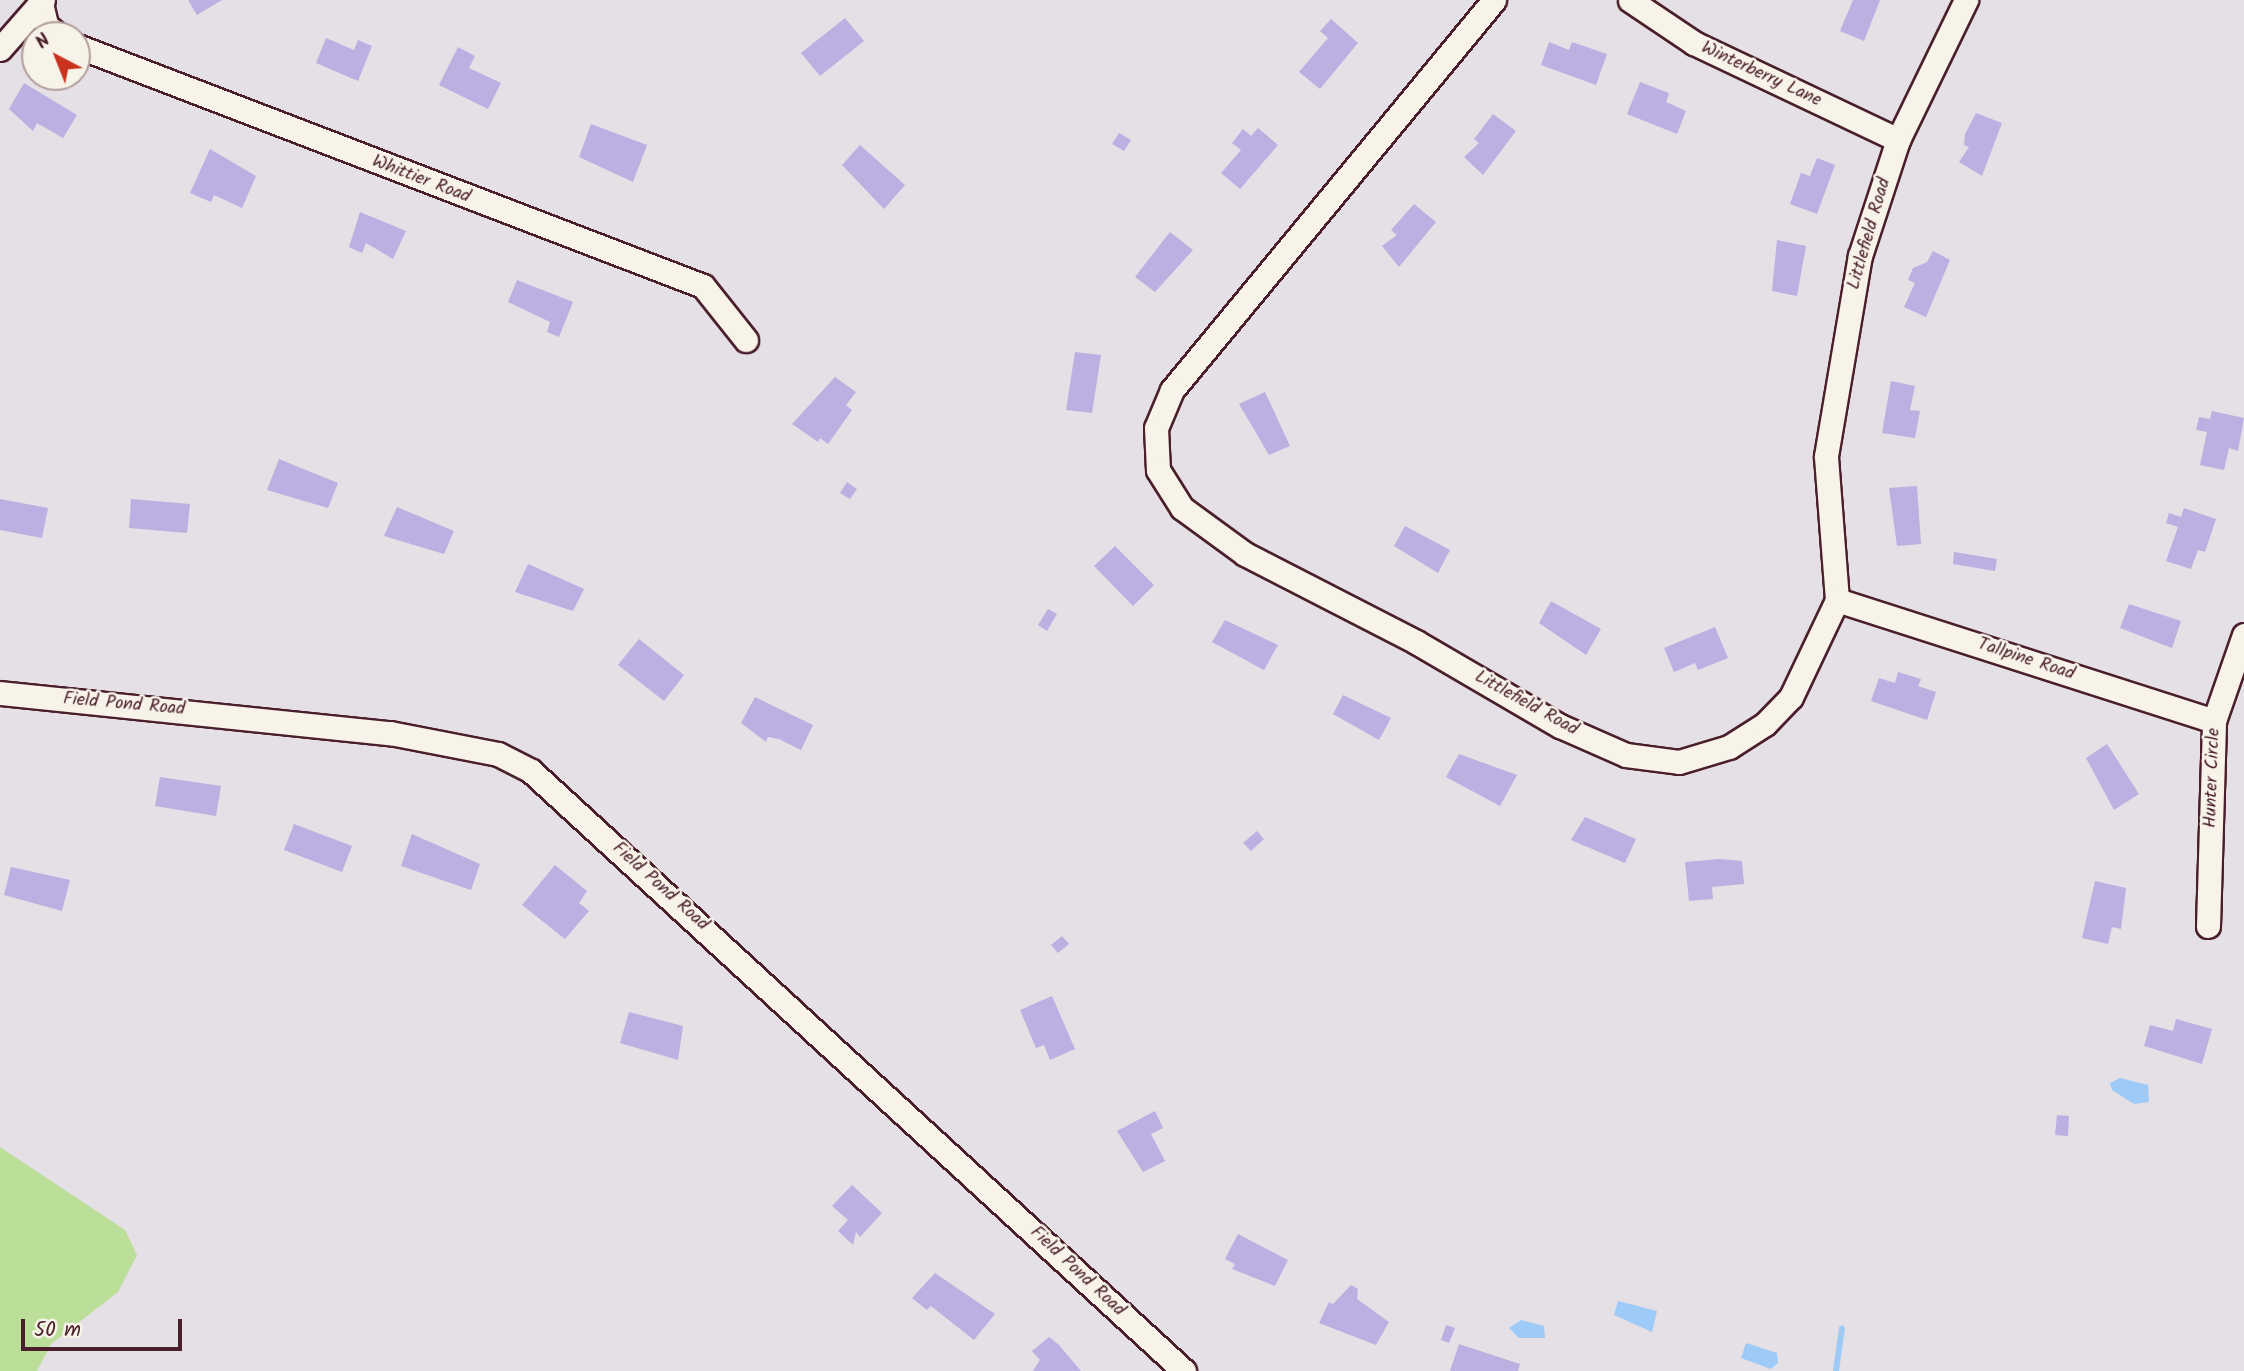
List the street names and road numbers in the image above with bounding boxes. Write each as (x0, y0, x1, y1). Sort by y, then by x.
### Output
street label: Winterberry Lane (1697, 38, 1825, 112)
street label: Whittier Road (369, 151, 473, 209)
street label: Littlefield Road (1844, 176, 1896, 292)
street label: Tallpine Road (1975, 634, 2077, 686)
street label: Littlefield Road (1471, 667, 1581, 741)
street label: Field Pond Road (62, 689, 186, 721)
street label: Hunter Circle (2200, 728, 2226, 828)
street label: Field Pond Road (607, 838, 713, 936)
street label: Field Pond Road (1025, 1222, 1129, 1322)

